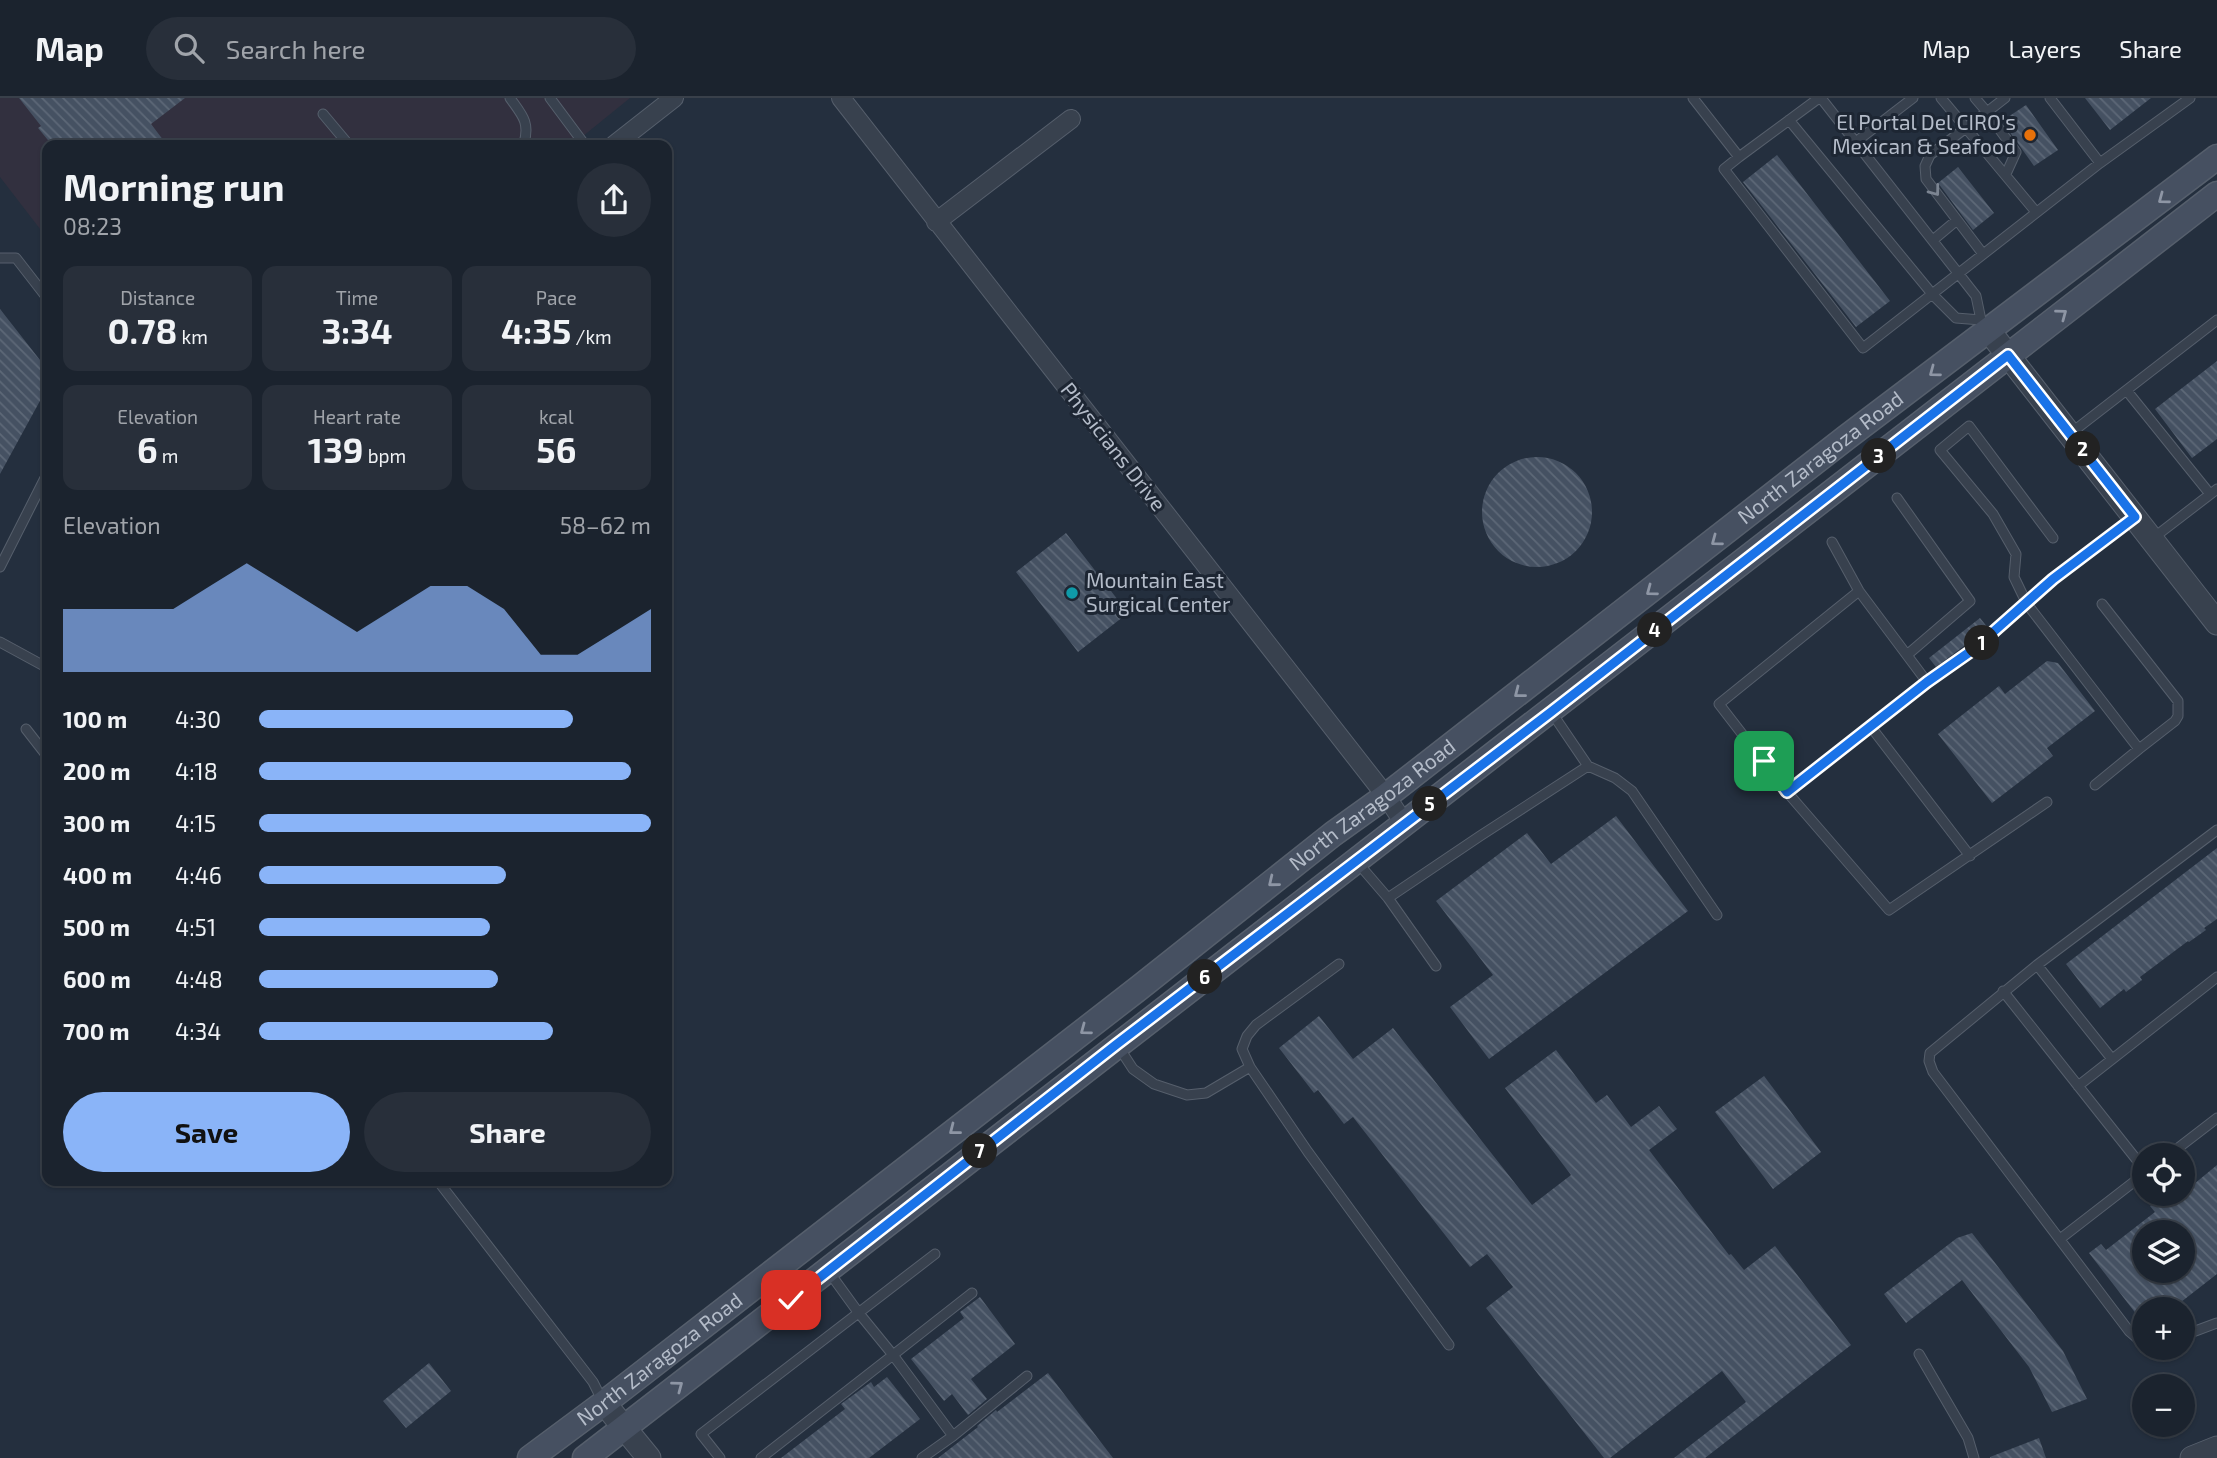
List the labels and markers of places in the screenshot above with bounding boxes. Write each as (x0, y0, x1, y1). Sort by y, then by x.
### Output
place label: El Portal Del CIRO's Mexican & Seafood (1832, 109, 2016, 158)
marker: El Portal Del CIRO's Mexican & Seafood (2022, 127, 2038, 143)
pin: 2 (2066, 432, 2100, 466)
pin: 3 (1862, 438, 1896, 474)
place label: Mountain East Surgical Center (1086, 567, 1231, 616)
marker: Mountain East Surgical Center (1064, 585, 1080, 601)
pin: 4 (1638, 612, 1672, 648)
pin: 1 (1965, 626, 2000, 660)
pin (1734, 731, 1794, 791)
pin: 5 (1412, 786, 1448, 822)
pin: 6 (1188, 960, 1222, 994)
pin: 7 (962, 1134, 998, 1168)
pin (761, 1270, 821, 1330)

